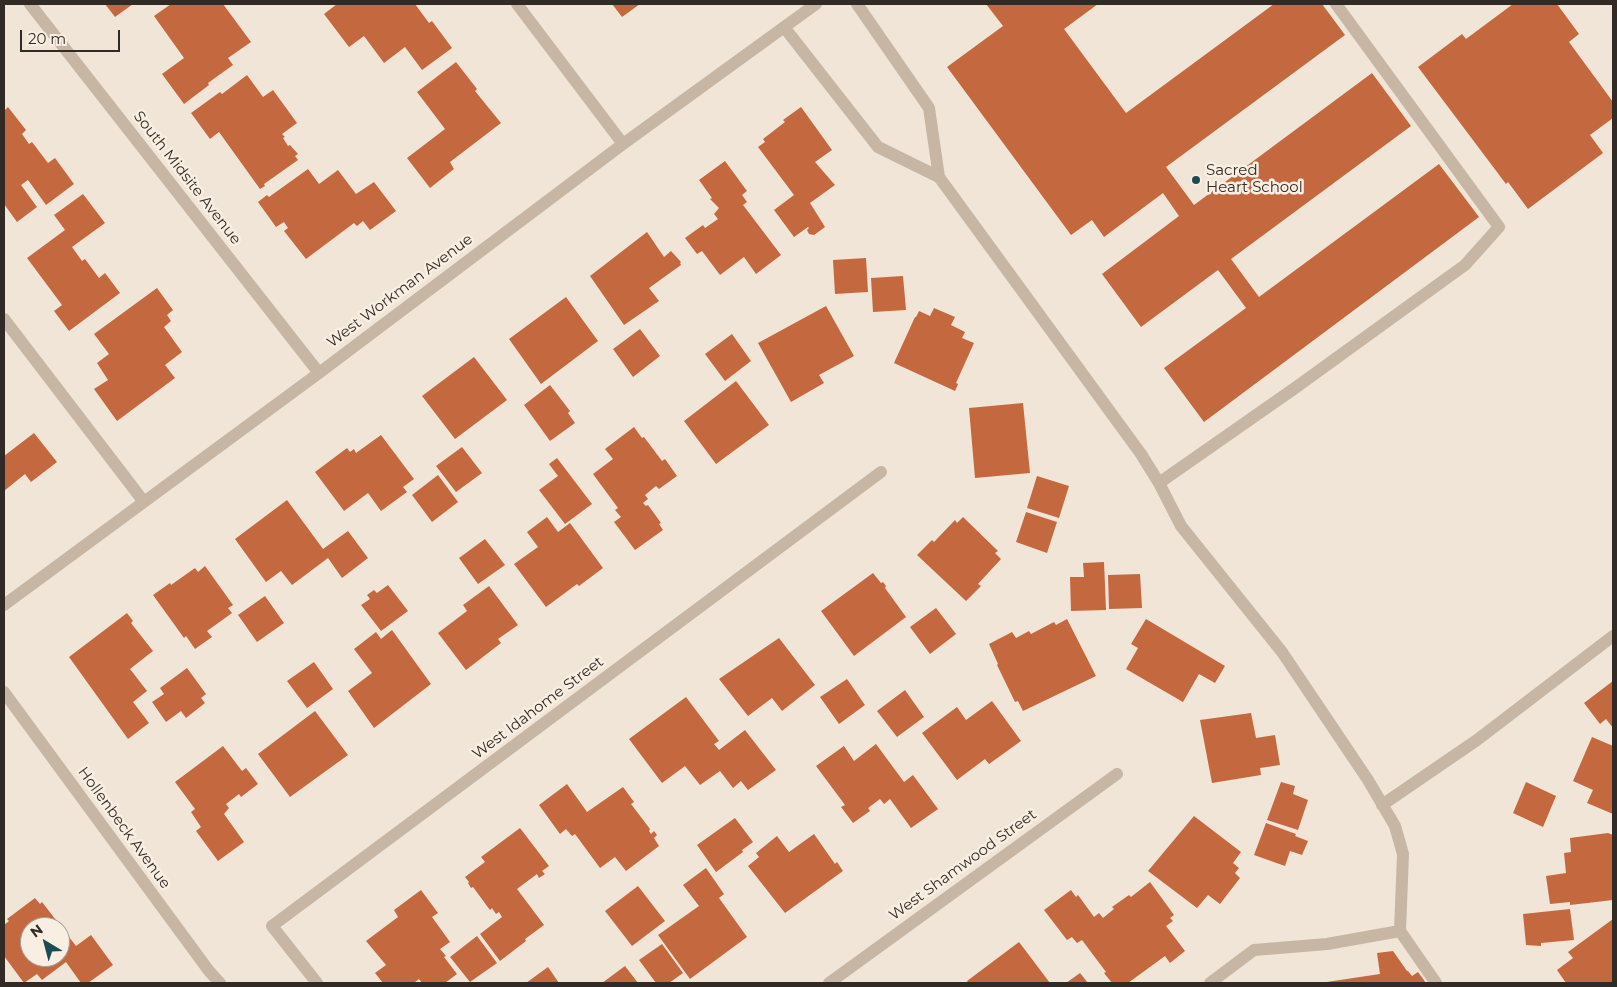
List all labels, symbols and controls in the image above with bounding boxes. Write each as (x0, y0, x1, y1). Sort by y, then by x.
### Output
scale bar (22, 20, 122, 52)
text: 20 m (28, 29, 66, 48)
street label: South Midsite Avenue (129, 108, 245, 248)
place label: Sacred Heart School (1206, 162, 1303, 197)
marker: Sacred Heart School (1190, 174, 1202, 186)
street label: West Workman Avenue (324, 230, 476, 352)
street label: West Idahome Street (469, 653, 607, 763)
street label: Hollenbeck Avenue (74, 764, 174, 892)
street label: West Shamwood Street (886, 806, 1040, 924)
north arrow (20, 917, 70, 967)
text: N (27, 920, 47, 941)

